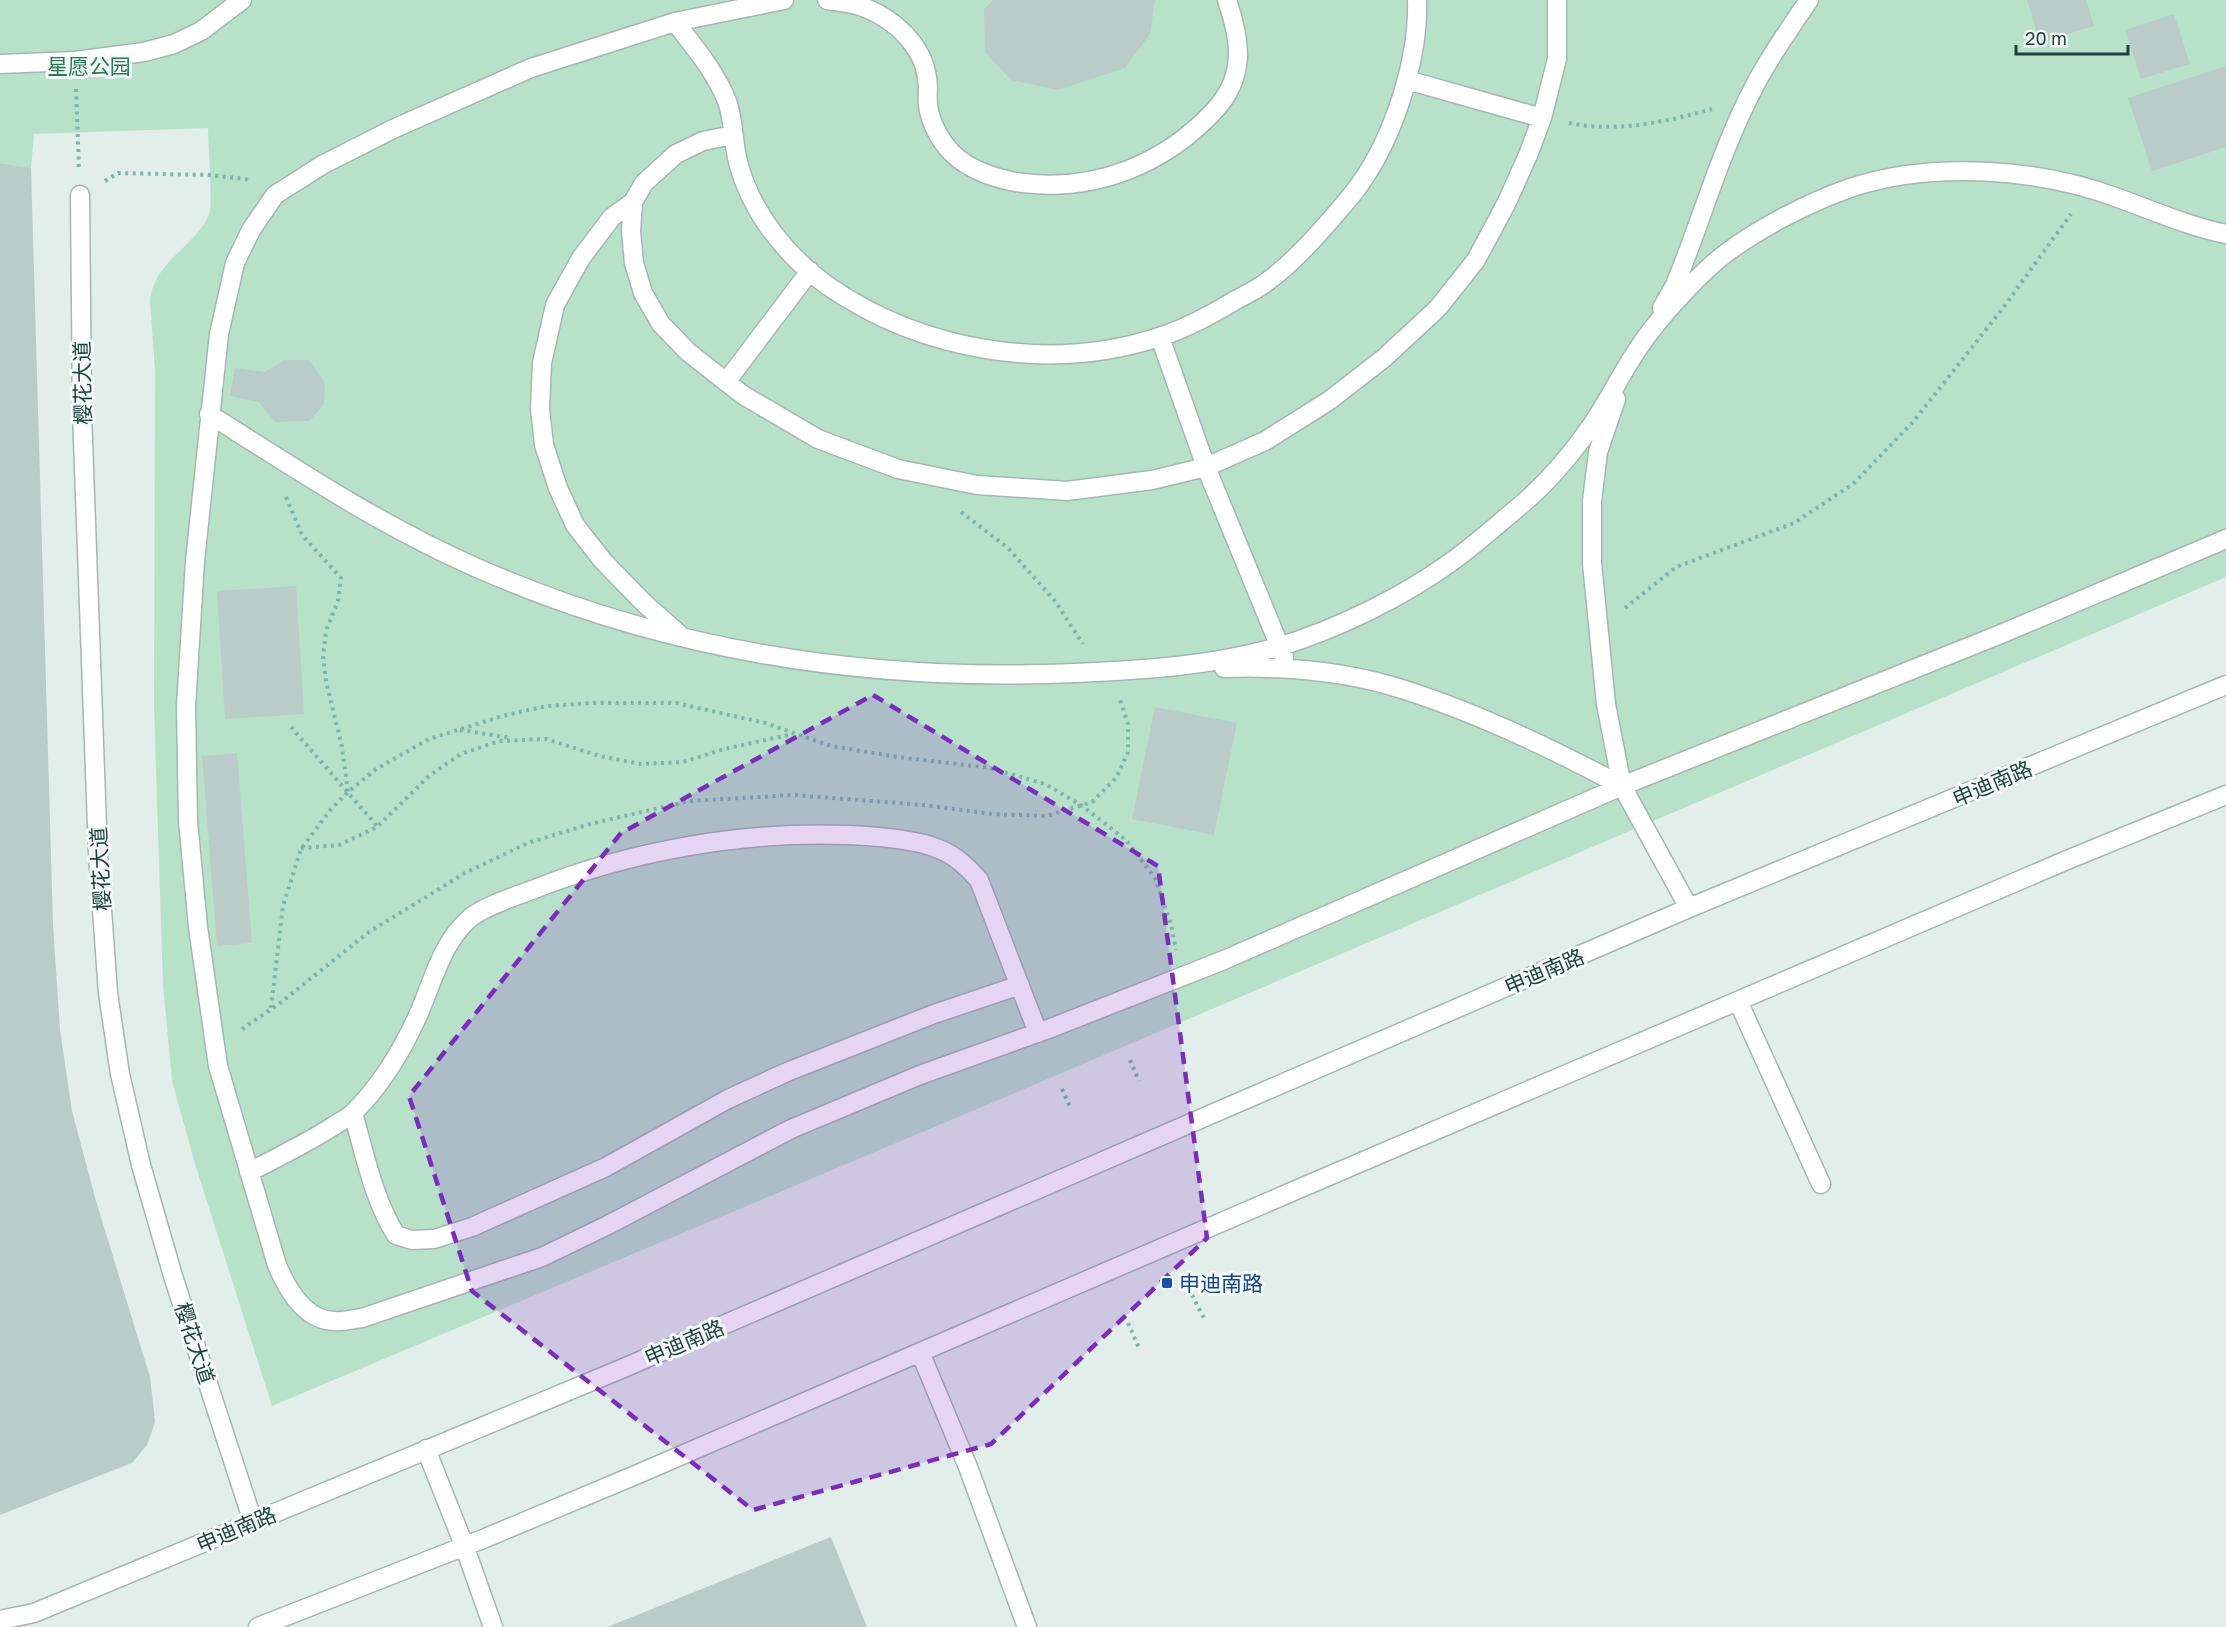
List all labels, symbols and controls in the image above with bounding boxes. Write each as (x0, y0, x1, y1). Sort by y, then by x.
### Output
scale bar (2016, 18, 2128, 56)
text: 20 m (2025, 27, 2067, 49)
park label: 星愿公园 (47, 53, 131, 79)
street label: 樱花大道 (68, 341, 96, 425)
street label: 申迪南路 (1948, 755, 2036, 811)
street label: 樱花大道 (85, 826, 115, 912)
street label: 申迪南路 (1500, 943, 1588, 999)
place label: 申迪南路 (1179, 1270, 1263, 1296)
marker: 申迪南路 (1160, 1276, 1174, 1290)
street label: 樱花大道 (170, 1299, 220, 1387)
street label: 申迪南路 (640, 1314, 728, 1370)
street label: 申迪南路 (192, 1501, 280, 1557)

